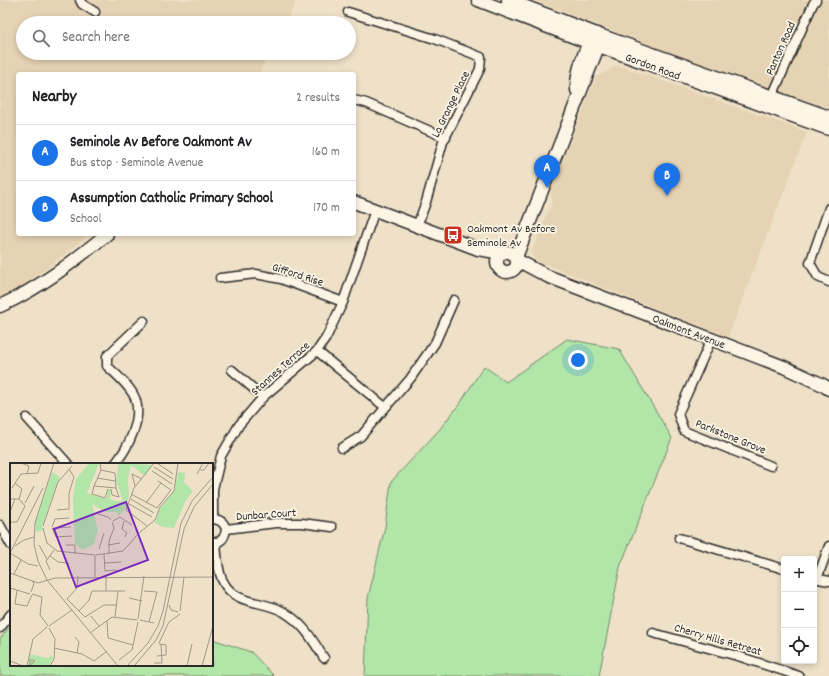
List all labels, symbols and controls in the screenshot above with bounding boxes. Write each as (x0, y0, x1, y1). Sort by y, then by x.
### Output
search box (16, 16, 356, 60)
street label: Panton Road (762, 19, 801, 78)
icon: search (30, 27, 52, 49)
text: Search here (62, 27, 130, 49)
street label: Gordon Road (623, 50, 682, 85)
street label: La Grange Place (428, 68, 475, 141)
text: Nearby (32, 86, 76, 110)
text: 2 results (296, 89, 340, 108)
text: Seminole Av Before Oakmont Av (70, 132, 252, 154)
text: A (41, 143, 49, 162)
text: 160 m (312, 143, 340, 162)
text: Bus stop · Seminole Avenue (70, 154, 203, 173)
pin: A (534, 155, 560, 188)
pin: B (654, 163, 680, 196)
text: Assumption Catholic Primary School (70, 188, 273, 210)
text: B (42, 199, 48, 218)
text: 170 m (313, 199, 340, 218)
text: School (70, 210, 102, 229)
place label: Oakmont Av Before Seminole Av (467, 221, 555, 252)
bus stop icon: Oakmont Av Before Seminole Av (442, 224, 464, 246)
street label: Gifford Rise (270, 259, 325, 292)
street label: Oakmont Avenue (650, 311, 727, 354)
street label: Stannes Terrace (248, 338, 314, 400)
your location (568, 350, 588, 370)
street label: Parkstone Grove (692, 415, 768, 459)
inset map (10, 463, 213, 666)
street label: Dunbar Court (235, 505, 297, 526)
map controls (781, 556, 817, 664)
button: + (781, 556, 817, 592)
button: − (781, 592, 817, 628)
street label: Cherry Hills Retreat (672, 620, 764, 661)
button: locate (781, 628, 817, 664)

